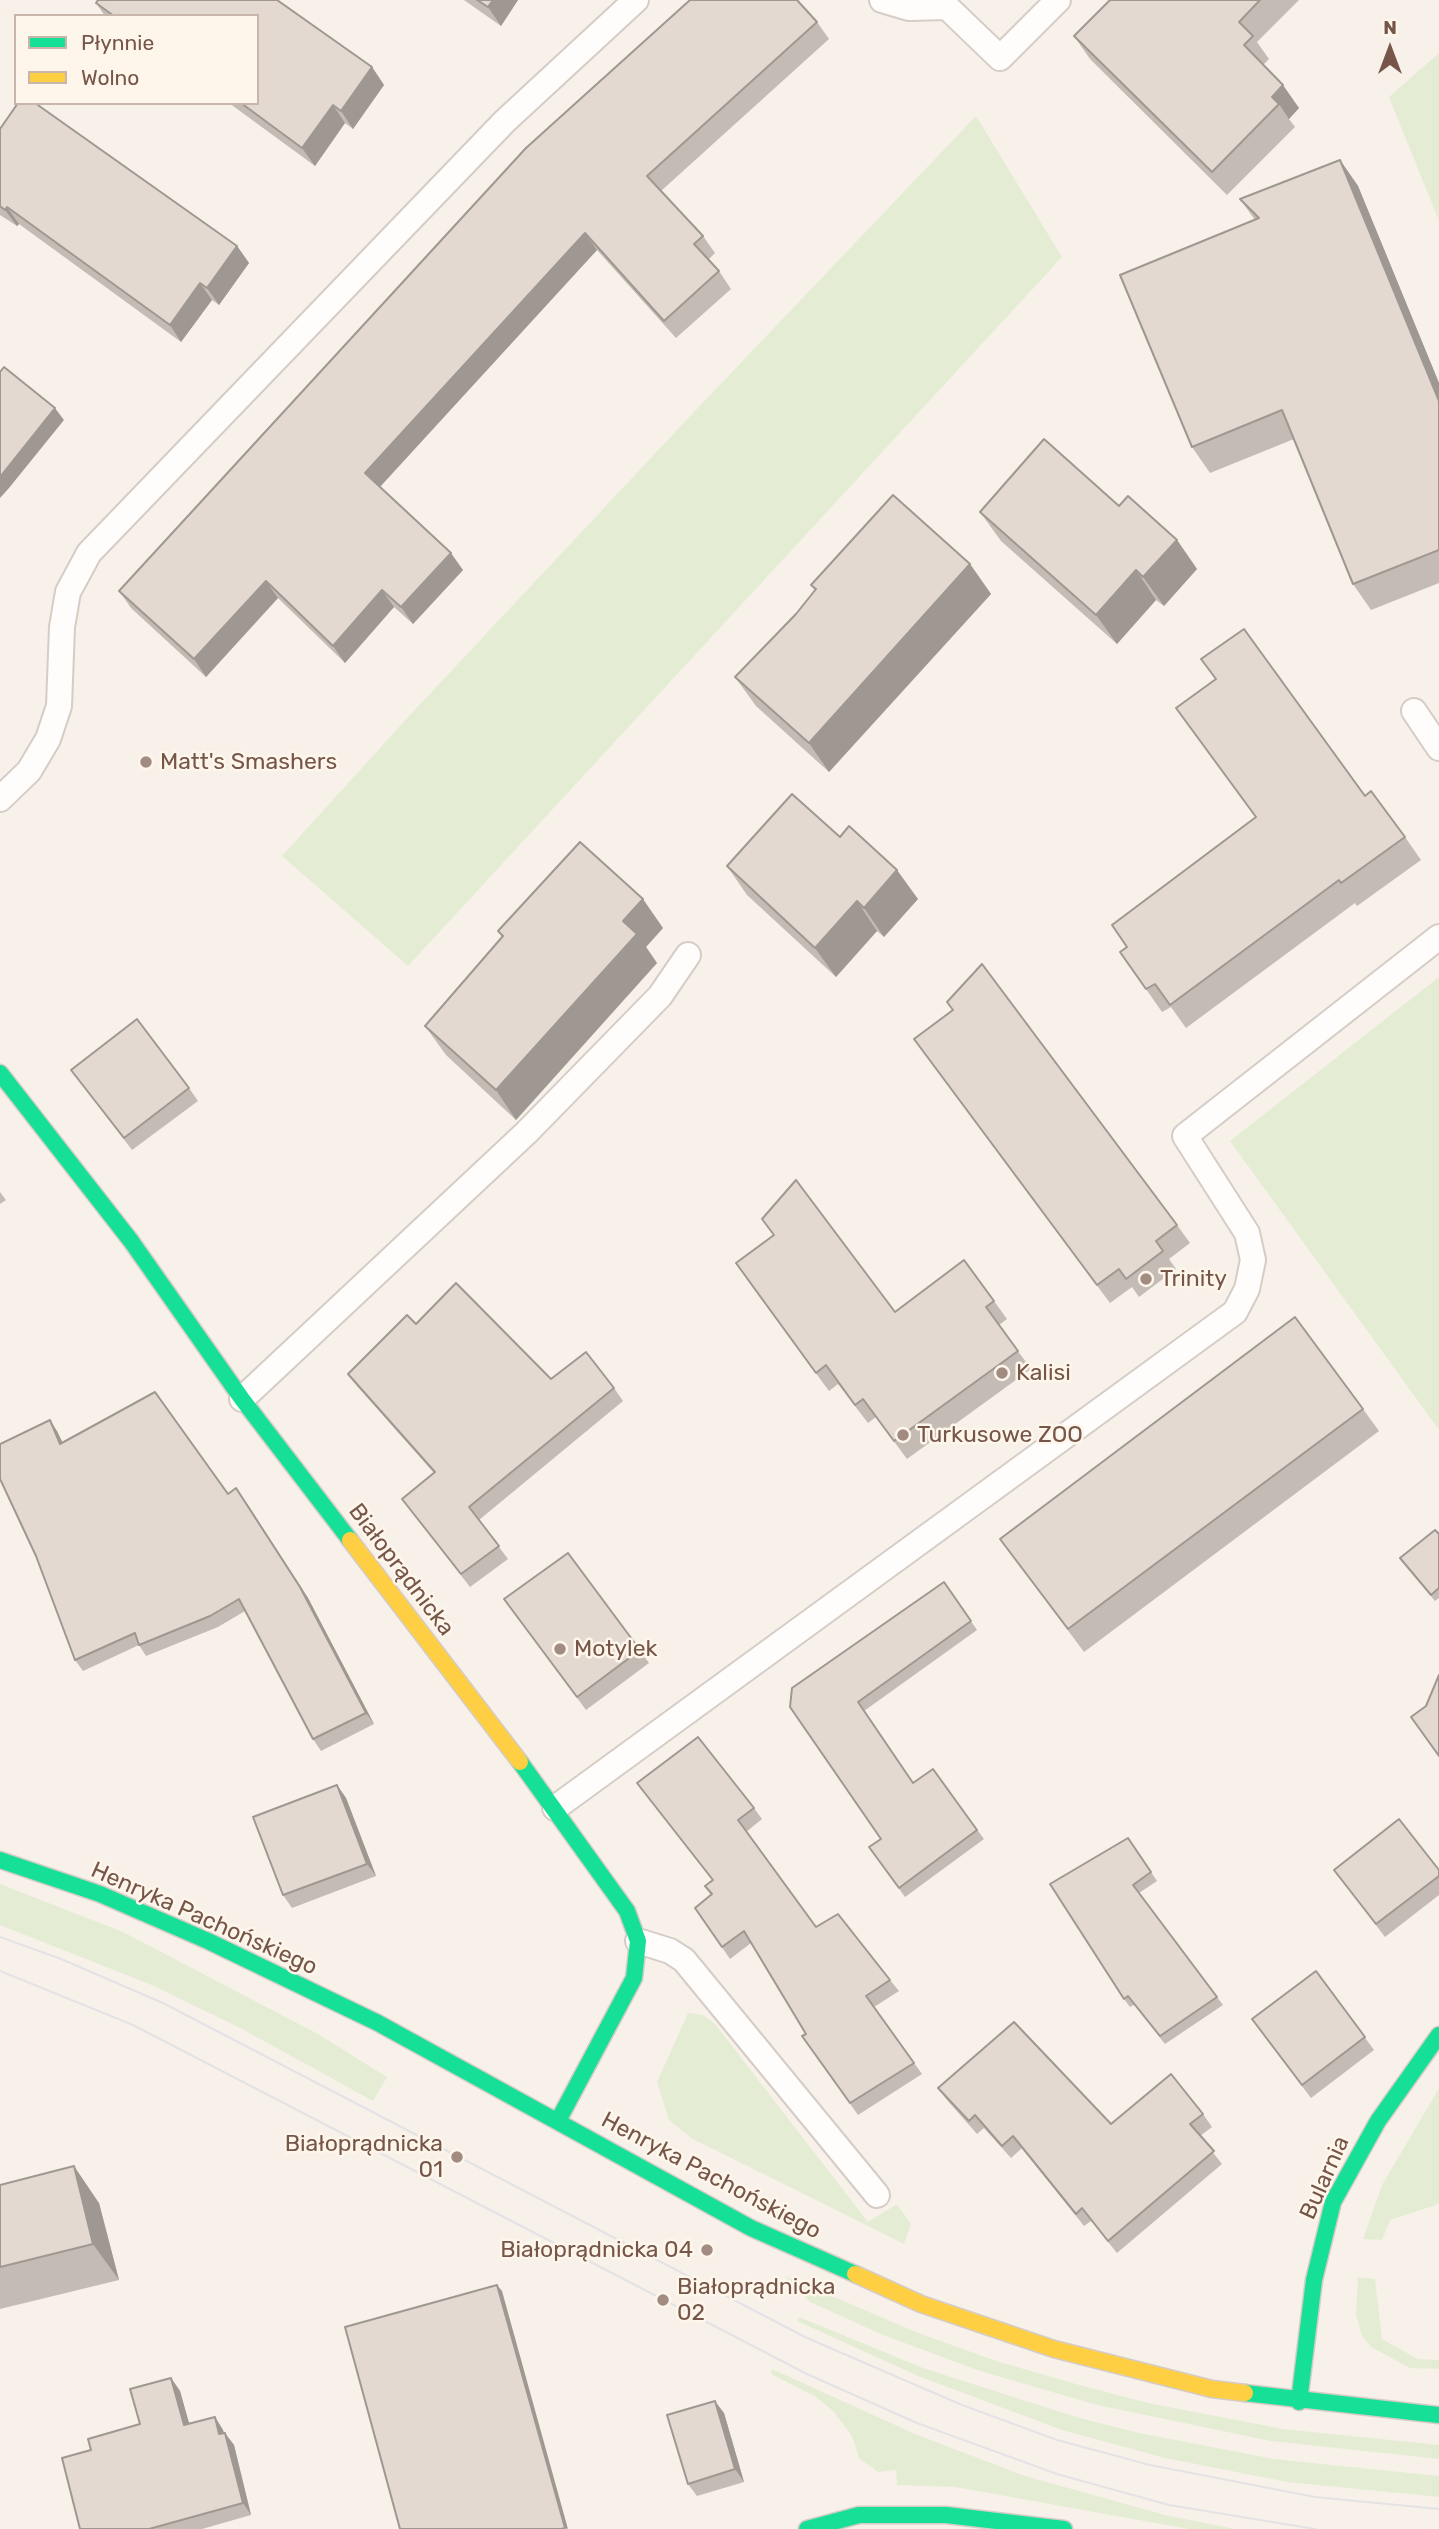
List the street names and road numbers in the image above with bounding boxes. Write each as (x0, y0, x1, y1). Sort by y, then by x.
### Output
street label: Białoprądnicka (342, 1498, 460, 1642)
street label: Henryka Pachońskiego (87, 1857, 321, 1981)
street label: Henryka Pachońskiego (596, 2106, 826, 2246)
street label: Bularnia (1294, 2132, 1356, 2224)

